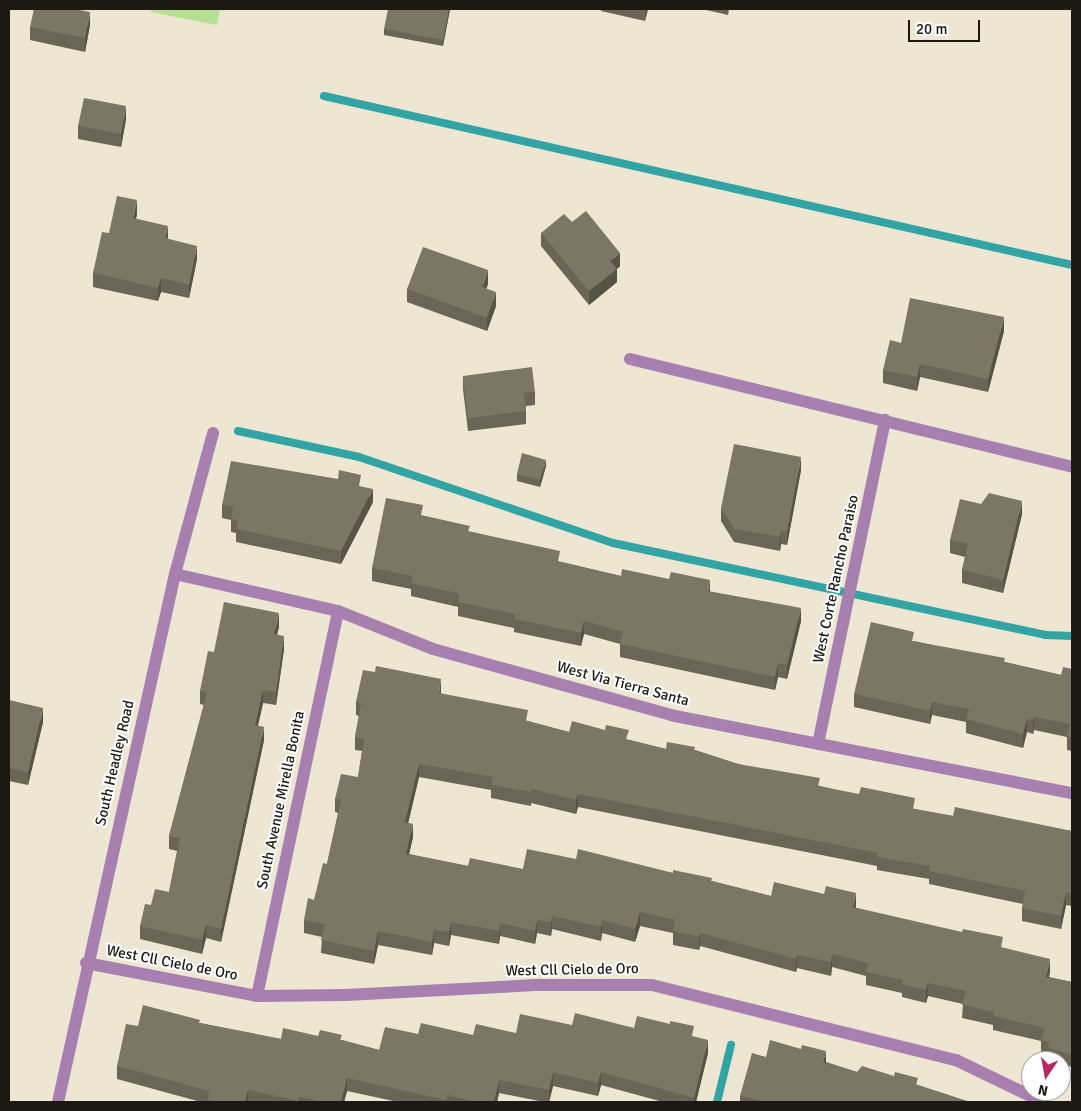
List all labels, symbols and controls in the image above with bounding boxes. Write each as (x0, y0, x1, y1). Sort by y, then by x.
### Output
scale bar (911, 10, 984, 42)
text: 20 m (916, 20, 947, 38)
street label: West Corte Rancho Paraiso (809, 493, 863, 665)
street label: West Via Tierra Santa (555, 658, 691, 710)
street label: South Headley Road (92, 699, 138, 827)
street label: South Avenue Mirella Bonita (253, 709, 309, 891)
street label: West Cll Cielo de Oro (105, 941, 239, 985)
street label: West Cll Cielo de Oro (505, 960, 639, 980)
north arrow (1021, 1051, 1071, 1101)
text: N (1036, 1081, 1050, 1100)

